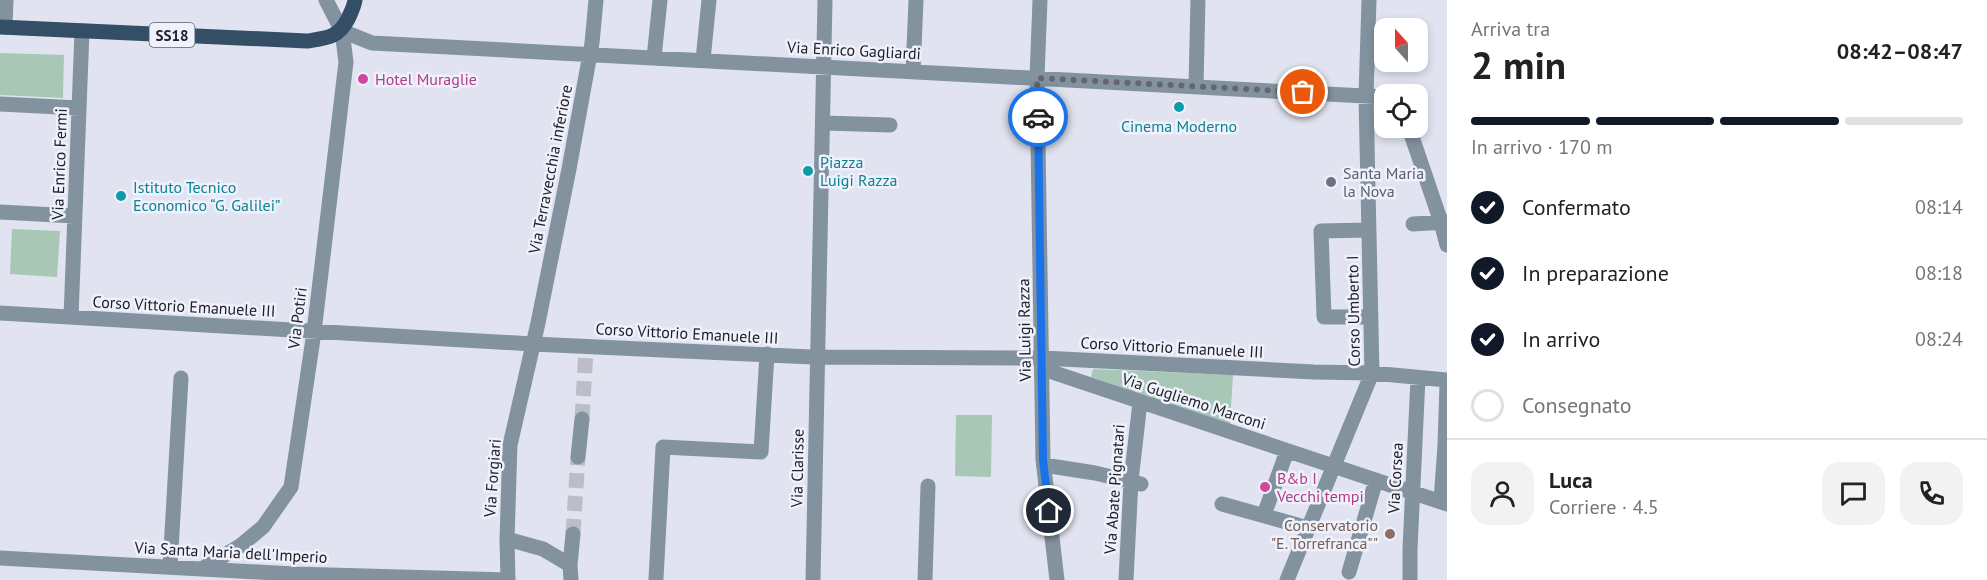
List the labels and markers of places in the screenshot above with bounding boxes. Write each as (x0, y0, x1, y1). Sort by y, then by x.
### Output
pin (1277, 66, 1328, 117)
place label: Hotel Muraglie (375, 69, 477, 89)
marker: Hotel Muraglie (356, 72, 370, 86)
marker: Cinema Moderno (1172, 100, 1186, 114)
place label: Cinema Moderno (1121, 116, 1237, 136)
place label: Piazza Luigi Razza (820, 152, 898, 190)
place label: Santa Maria la Nova (1343, 163, 1424, 201)
marker: Piazza Luigi Razza (801, 164, 815, 178)
marker: Santa Maria la Nova (1324, 175, 1338, 189)
place label: Istituto Tecnico Economico “G. Galilei” (133, 177, 280, 215)
marker: Istituto Tecnico Economico “G. Galilei” (114, 189, 128, 203)
place label: B&b I Vecchi tempi (1276, 468, 1364, 506)
marker: B&b I Vecchi tempi (1258, 480, 1272, 494)
pin (1023, 485, 1074, 536)
place label: Conservatorio "E. Torrefranca"" (1271, 515, 1378, 553)
marker: Conservatorio "E. Torrefranca"" (1383, 527, 1397, 541)

